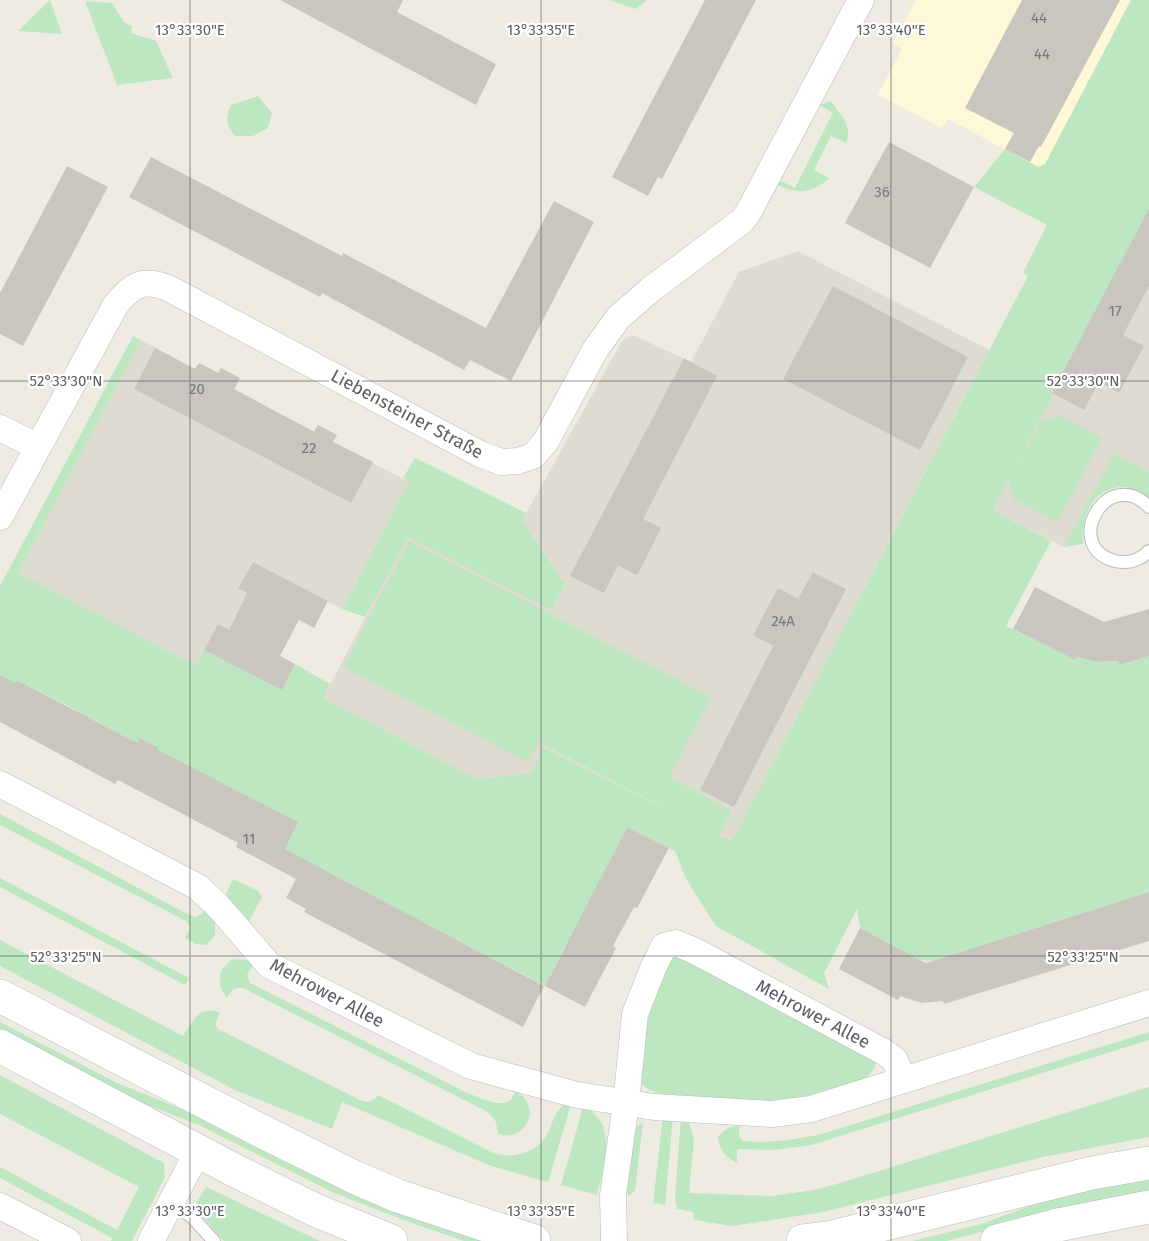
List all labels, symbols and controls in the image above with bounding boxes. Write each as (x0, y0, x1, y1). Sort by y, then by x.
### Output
house number: 44 (1031, 9, 1047, 27)
text: 13°33'30"E (155, 21, 225, 39)
text: 13°33'35"E (507, 21, 575, 39)
text: 13°33'40"E (856, 21, 926, 39)
house number: 44 (1034, 45, 1050, 63)
house number: 36 (874, 183, 890, 201)
house number: 17 (1108, 302, 1122, 320)
street label: Liebensteiner Straße (327, 365, 487, 463)
text: 52°33'30"N (30, 372, 102, 390)
text: 52°33'30"N (1047, 372, 1119, 390)
house number: 20 (189, 380, 205, 398)
house number: 22 (302, 439, 316, 457)
house number: 24A (771, 612, 795, 630)
house number: 11 (243, 830, 255, 848)
text: 52°33'25"N (30, 948, 102, 966)
text: 52°33'25"N (1047, 948, 1119, 966)
street label: Mehrower Allee (266, 954, 388, 1032)
street label: Mehrower Allee (752, 975, 874, 1053)
text: 13°33'30"E (155, 1202, 225, 1220)
text: 13°33'35"E (507, 1202, 575, 1220)
text: 13°33'40"E (856, 1202, 926, 1220)

